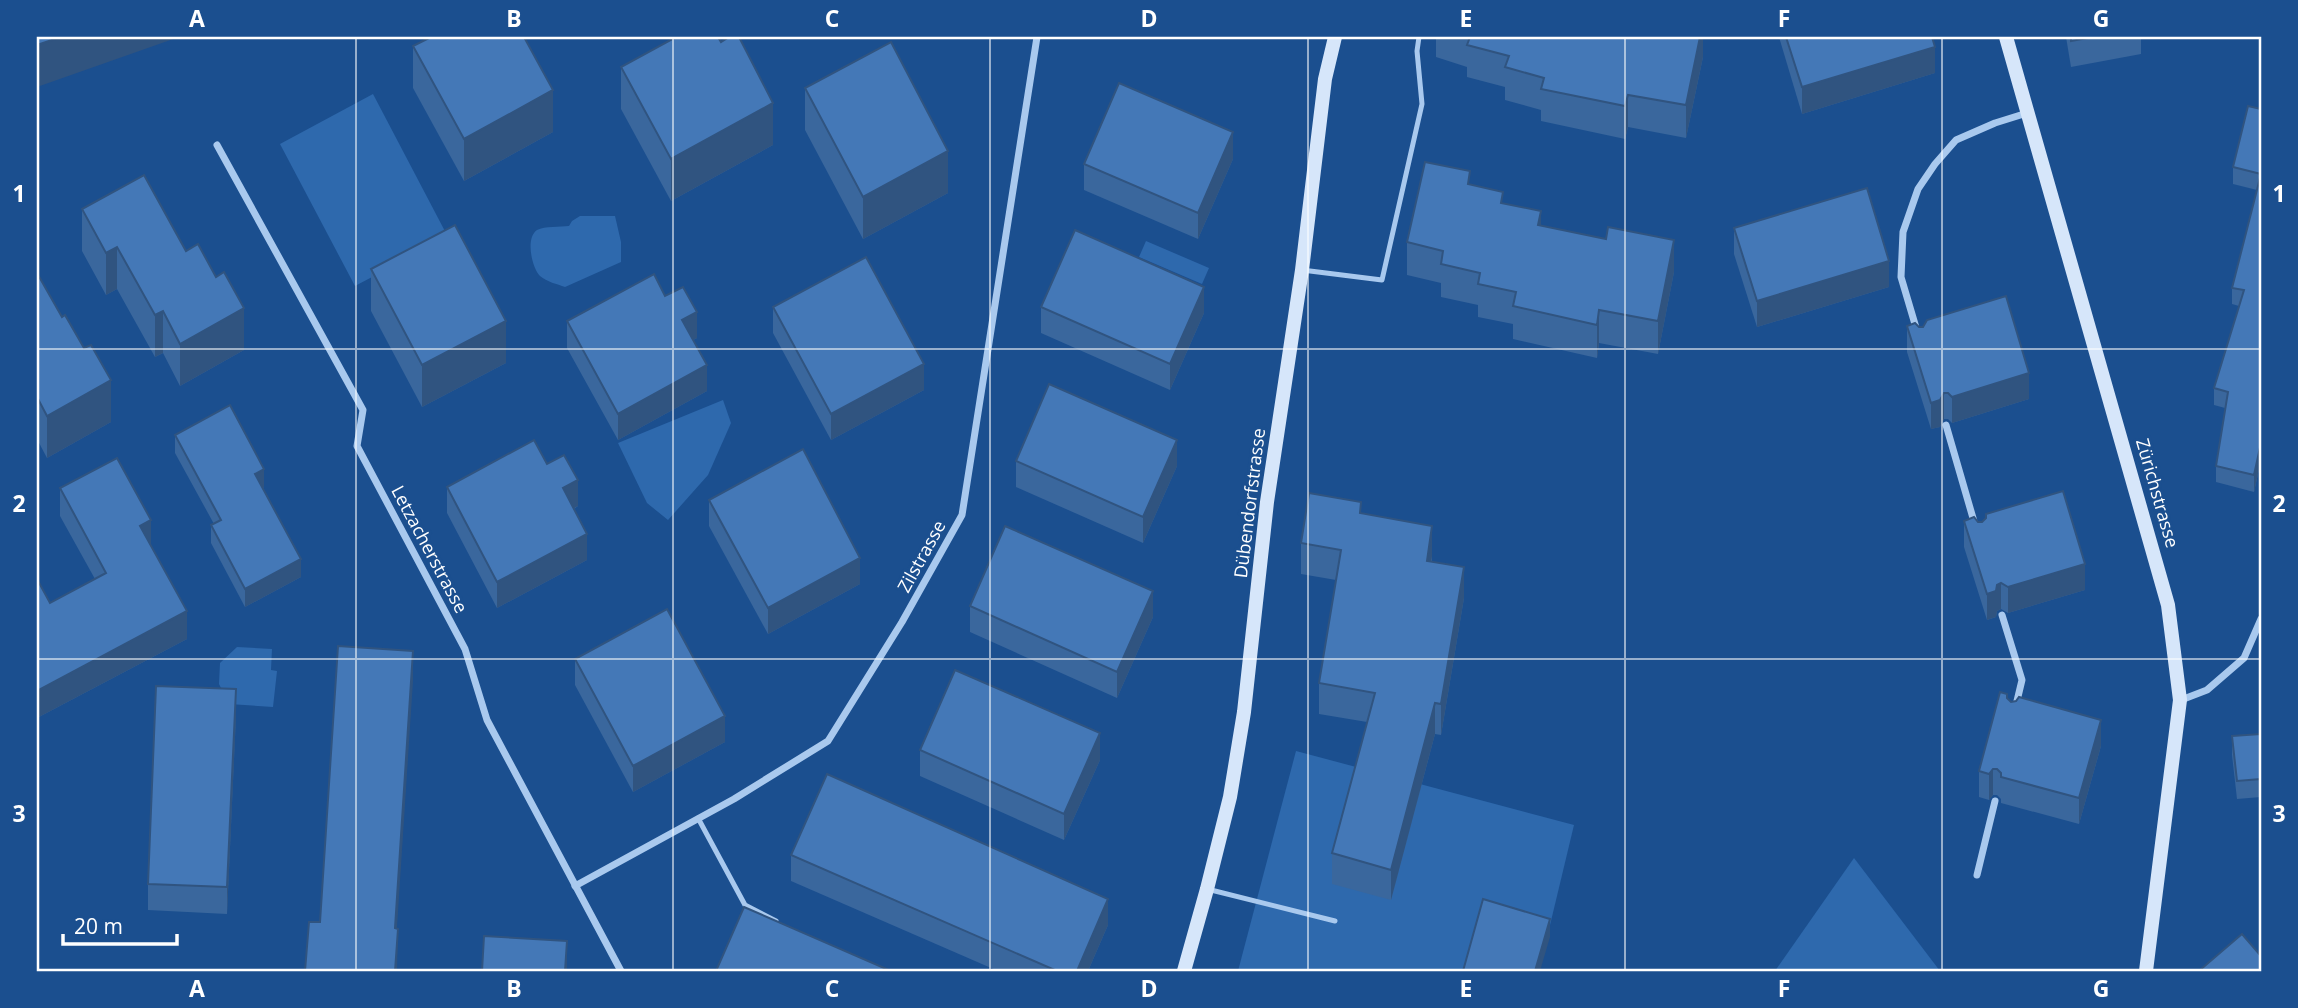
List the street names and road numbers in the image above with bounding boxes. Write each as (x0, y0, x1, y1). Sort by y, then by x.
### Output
street label: Dübendorfstrasse (1228, 427, 1270, 579)
street label: Zürichstrasse (2131, 436, 2185, 550)
street label: Letzacherstrasse (386, 481, 474, 617)
street label: Zilstrasse (891, 516, 951, 596)

